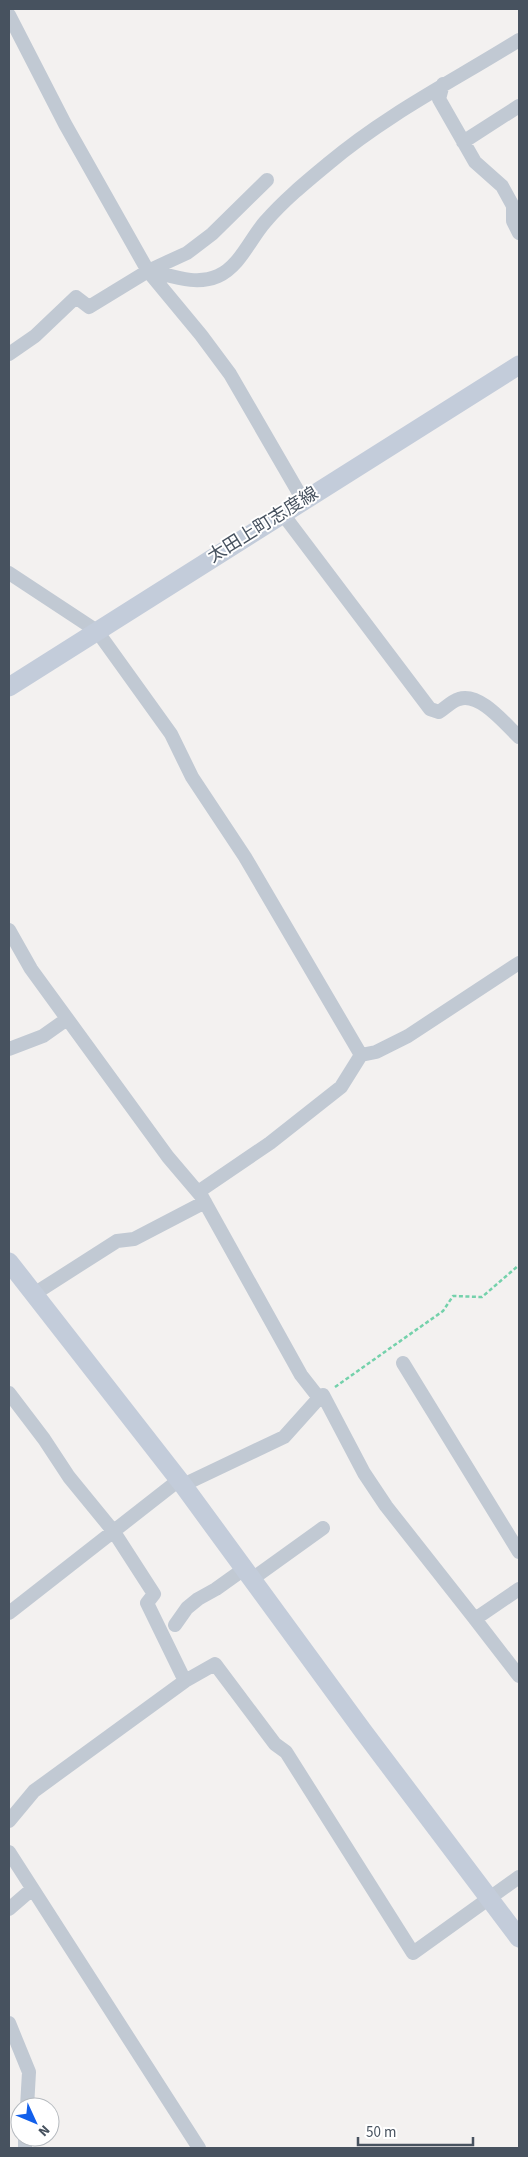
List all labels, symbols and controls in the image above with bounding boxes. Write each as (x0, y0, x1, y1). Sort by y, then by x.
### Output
street label: 太田上町志度線 (203, 481, 323, 569)
north arrow (10, 2097, 60, 2147)
scale bar (358, 2114, 473, 2146)
text: N (33, 2120, 54, 2141)
text: 50 m (366, 2122, 396, 2143)

